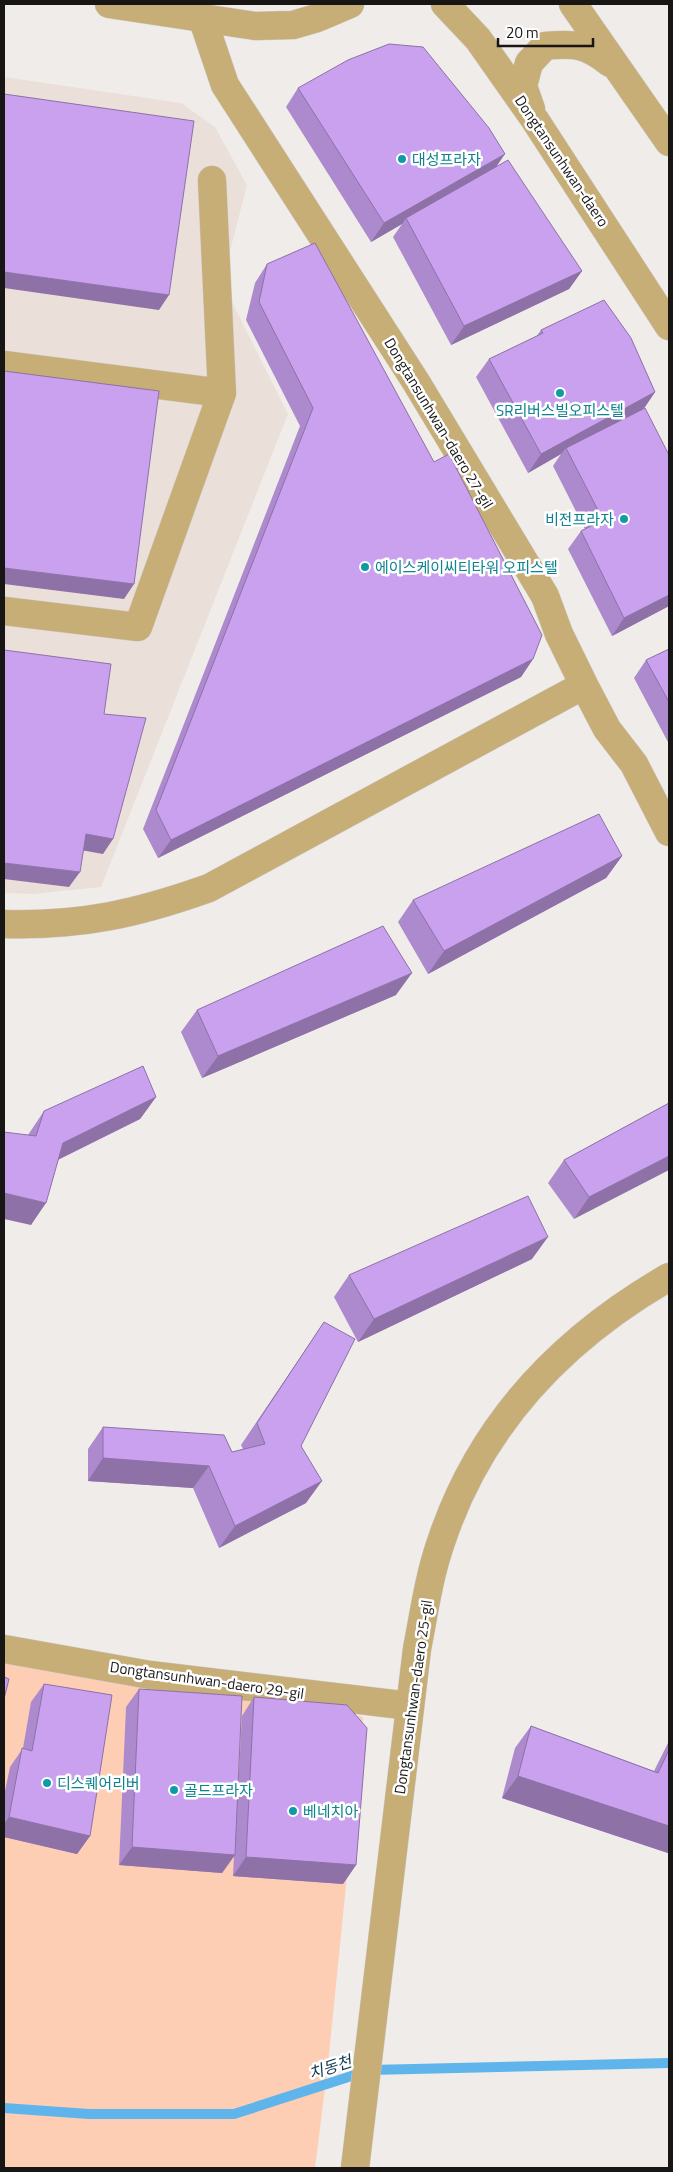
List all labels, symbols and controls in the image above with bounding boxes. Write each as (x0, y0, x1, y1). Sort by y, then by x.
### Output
scale bar (498, 15, 593, 47)
text: 20 m (506, 21, 539, 44)
street label: Dongtansunhwan-daero (509, 90, 615, 232)
place label: 대성프라자 (412, 148, 481, 171)
marker: 대성프라자 (396, 153, 408, 165)
street label: Dongtansunhwan-daero 27-gil (379, 333, 499, 513)
marker: SR리버스빌오피스텔 (554, 387, 566, 399)
place label: SR리버스빌오피스텔 (496, 399, 624, 422)
place label: 비전프라자 (545, 508, 614, 531)
marker: 비전프라자 (618, 513, 630, 525)
place label: 에이스케이씨티타워 오피스텔 (375, 556, 558, 579)
marker: 에이스케이씨티타워 오피스텔 (359, 561, 371, 573)
street label: Dongtansunhwan-daero 25-gil (388, 1598, 438, 1796)
street label: Dongtansunhwan-daero 29-gil (108, 1655, 306, 1705)
place label: 디스퀘어리버 (57, 1772, 140, 1795)
marker: 디스퀘어리버 (41, 1777, 53, 1789)
place label: 골드프라자 (184, 1779, 253, 1802)
marker: 골드프라자 (168, 1784, 180, 1796)
place label: 베네치아 (303, 1800, 358, 1823)
marker: 베네치아 (287, 1805, 299, 1817)
water label: 치동천 (305, 2048, 357, 2085)

